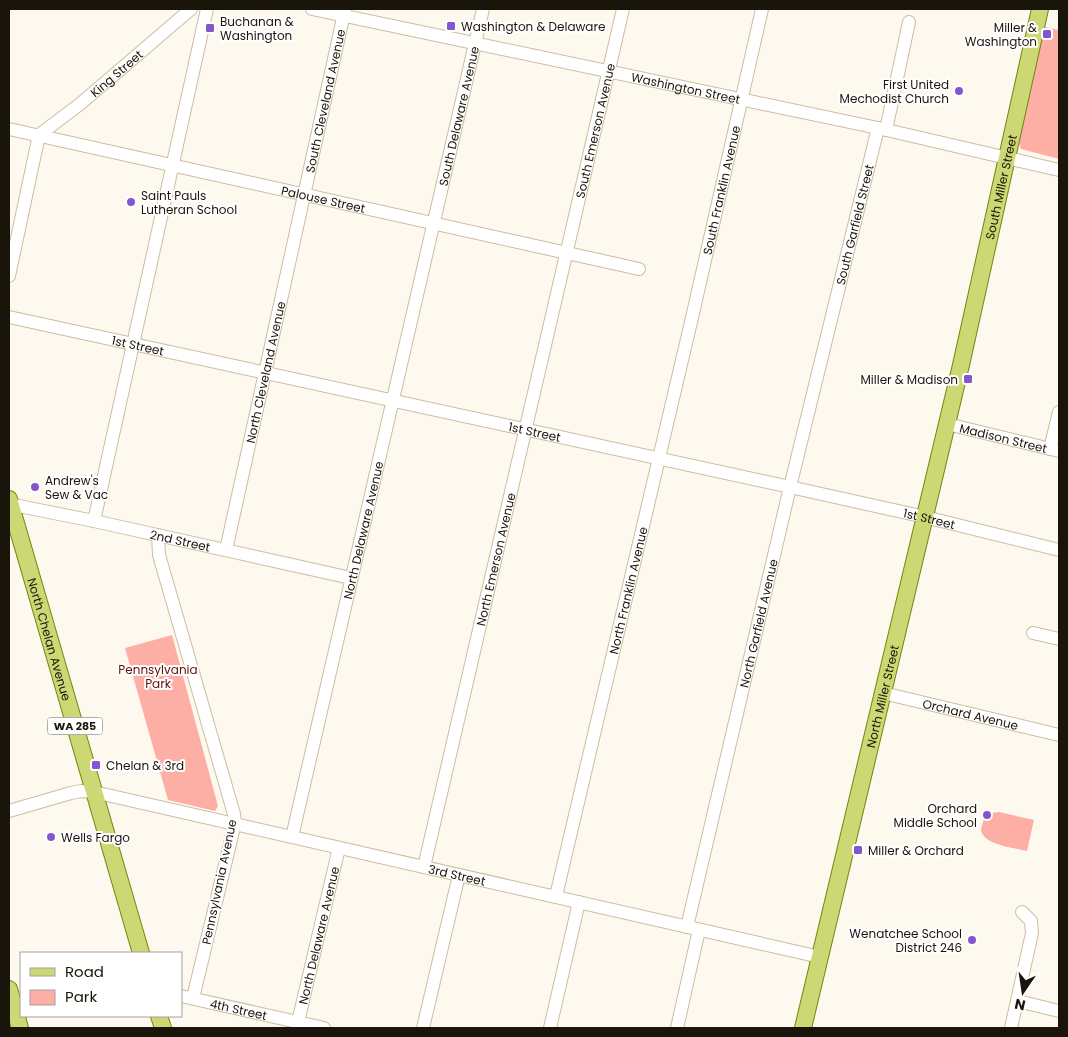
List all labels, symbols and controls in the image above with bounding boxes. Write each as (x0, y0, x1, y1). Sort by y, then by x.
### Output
place label: Buchanan & Washington (220, 13, 294, 44)
place label: Washington & Delaware (461, 18, 605, 35)
place label: Miller & Washington (965, 19, 1037, 50)
marker: Washington & Delaware (445, 20, 457, 32)
marker: Buchanan & Washington (204, 22, 216, 34)
street label: South Cleveland Avenue (301, 27, 349, 174)
marker: Miller & Washington (1041, 28, 1053, 40)
street label: South Delaware Avenue (434, 44, 483, 187)
street label: King Street (86, 46, 146, 100)
street label: South Emerson Avenue (571, 61, 619, 200)
street label: Washington Street (630, 68, 742, 107)
place label: First United Mechodist Church (840, 76, 949, 107)
marker: First United Mechodist Church (953, 85, 965, 97)
street label: South Franklin Avenue (698, 124, 744, 256)
street label: South Miller Street (981, 133, 1020, 241)
street label: South Garfield Street (831, 163, 877, 287)
street label: Palouse Street (280, 181, 367, 216)
place label: Saint Pauls Lutheran School (141, 187, 237, 218)
marker: Saint Pauls Lutheran School (125, 196, 137, 208)
street label: North Cleveland Avenue (241, 300, 289, 445)
street label: 1st Street (110, 331, 166, 359)
place label: Miller & Madison (860, 371, 958, 388)
marker: Miller & Madison (962, 373, 974, 385)
street label: 1st Street (507, 417, 562, 445)
street label: Madison Street (958, 419, 1049, 456)
street label: North Delaware Avenue (339, 459, 387, 601)
place label: Andrew's Sew & Vac (45, 472, 108, 503)
marker: Andrew's Sew & Vac (29, 481, 41, 493)
street label: North Emerson Avenue (472, 491, 519, 627)
street label: 1st Street (902, 504, 957, 533)
street label: 2nd Street (149, 525, 212, 555)
street label: North Franklin Avenue (605, 525, 651, 656)
street label: North Garfield Avenue (735, 557, 781, 689)
street label: North Chelan Avenue (24, 576, 76, 703)
street label: North Miller Street (862, 643, 903, 750)
park label: Pennsylvania Park (118, 661, 198, 692)
street label: Orchard Avenue (921, 694, 1020, 734)
road number: WA 285 (48, 718, 102, 734)
place label: Chelan & 3rd (106, 757, 184, 774)
marker: Chelan & 3rd (90, 759, 102, 771)
place label: Orchard Middle School (894, 800, 977, 831)
marker: Orchard Middle School (981, 809, 993, 821)
street label: Pennsylvania Avenue (197, 818, 241, 946)
place label: Wells Fargo (61, 829, 130, 846)
marker: Wells Fargo (45, 831, 57, 843)
place label: Miller & Orchard (868, 842, 964, 859)
marker: Miller & Orchard (852, 844, 864, 856)
street label: 3rd Street (427, 860, 487, 889)
street label: North Delaware Avenue (294, 865, 343, 1006)
place label: Wenatchee School District 246 (849, 925, 962, 956)
marker: Wenatchee School District 246 (966, 934, 978, 946)
legend (20, 952, 182, 1017)
text: Road (65, 961, 104, 982)
north arrow (998, 967, 1048, 1017)
text: Park (65, 986, 97, 1007)
street label: 4th Street (208, 994, 269, 1024)
text: N (1013, 994, 1027, 1016)

